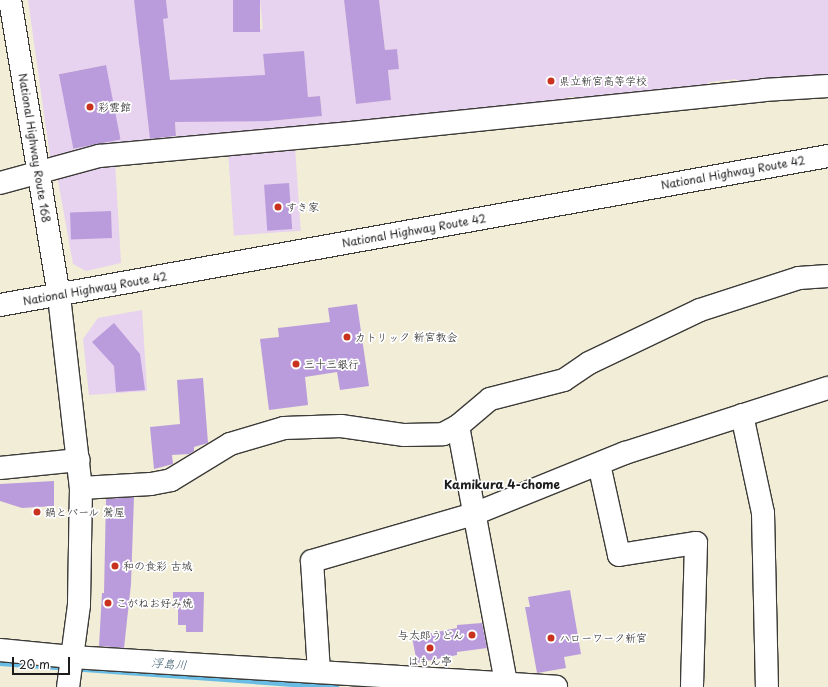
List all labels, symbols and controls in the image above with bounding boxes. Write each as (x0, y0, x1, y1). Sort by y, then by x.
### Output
street label: National Highway Route 168 (16, 72, 52, 224)
place label: 県立新宮高等学校 (559, 74, 647, 88)
marker: 県立新宮高等学校 (546, 76, 556, 86)
place label: 彩雲館 (98, 100, 131, 114)
marker: 彩雲館 (85, 102, 95, 112)
street label: National Highway Route 42 (660, 154, 806, 192)
place label: すき家 (286, 200, 319, 214)
marker: すき家 (273, 202, 283, 212)
street label: National Highway Route 42 (341, 212, 487, 250)
street label: National Highway Route 42 (22, 270, 168, 308)
place label: カトリック 新宮教会 (355, 330, 458, 344)
marker: カトリック 新宮教会 (342, 332, 352, 342)
place label: 三十三銀行 (304, 357, 359, 371)
marker: 三十三銀行 (291, 359, 301, 369)
district label: Kamikura 4-chome (444, 478, 560, 492)
place label: 鍋とバール 鶯屋 (45, 505, 126, 519)
marker: 鍋とバール 鶯屋 (32, 507, 42, 517)
place label: 和の食彩 古城 (123, 559, 193, 573)
marker: 和の食彩 古城 (110, 561, 120, 571)
place label: こがねお好み焼 (116, 596, 193, 610)
marker: こがねお好み焼 (103, 598, 113, 608)
place label: 与太郎うどん (398, 628, 464, 642)
marker: 与太郎うどん (467, 630, 477, 640)
place label: ハローワーク新宮 (559, 631, 647, 645)
marker: ハローワーク新宮 (546, 633, 556, 643)
marker: はもん亭 (425, 643, 435, 653)
scale bar (14, 649, 72, 675)
place label: はもん亭 (408, 654, 452, 668)
text: 20 m (19, 655, 50, 673)
water label: 浮島川 (151, 656, 187, 672)

